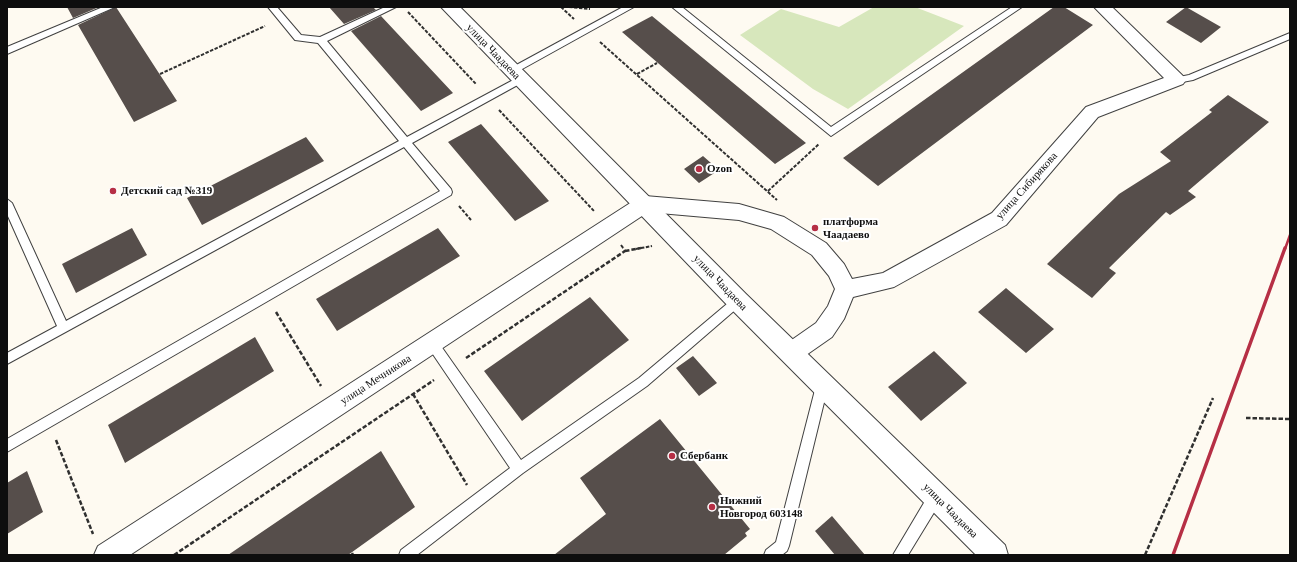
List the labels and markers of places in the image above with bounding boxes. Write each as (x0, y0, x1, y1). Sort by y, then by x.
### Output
place label: Ozon (707, 162, 732, 176)
marker: Ozon (694, 164, 704, 174)
place label: Детский сад №319 (121, 184, 212, 198)
marker: Детский сад №319 (108, 186, 118, 196)
place label: платформа Чаадаево (823, 215, 878, 241)
marker: платформа Чаадаево (810, 223, 820, 233)
place label: Сбербанк (680, 449, 728, 463)
marker: Сбербанк (667, 451, 677, 461)
place label: Нижний Новгород 603148 (720, 494, 803, 520)
marker: Нижний Новгород 603148 (707, 502, 717, 512)

